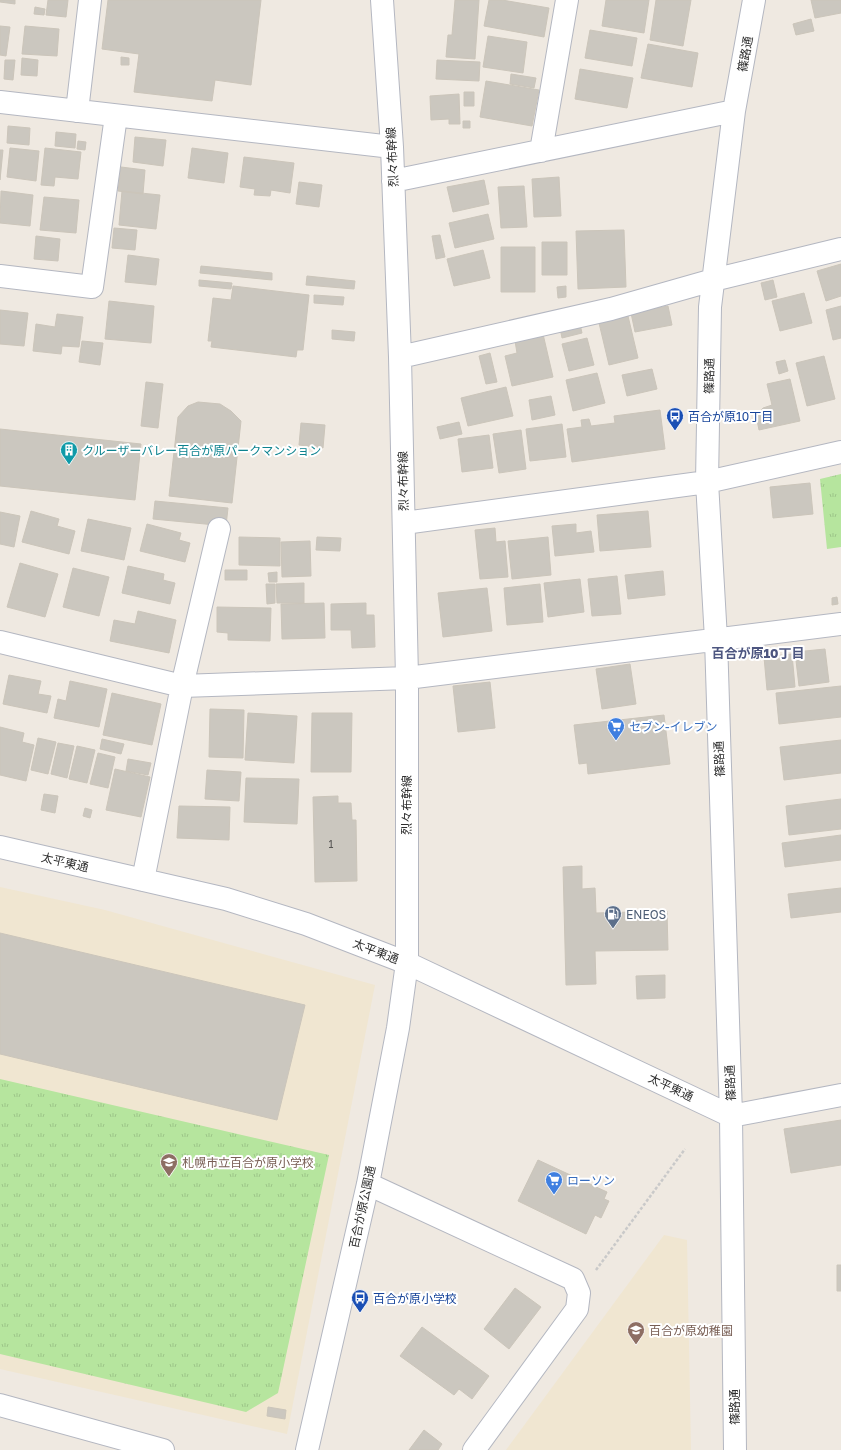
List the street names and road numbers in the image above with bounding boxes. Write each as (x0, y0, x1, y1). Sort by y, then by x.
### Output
street label: 篠路通 (734, 35, 756, 73)
street label: 烈々布幹線 (383, 127, 401, 187)
street label: 篠路通 (701, 358, 717, 394)
street label: 烈々布幹線 (395, 451, 411, 511)
street label: 篠路通 (711, 741, 727, 777)
street label: 烈々布幹線 (399, 775, 414, 835)
street label: 太平東通 (40, 849, 90, 875)
street label: 太平東通 (351, 935, 401, 967)
street label: 篠路通 (722, 1065, 738, 1101)
street label: 太平東通 (646, 1070, 696, 1104)
street label: 百合が原公園通 (346, 1164, 378, 1250)
street label: 篠路通 (727, 1389, 742, 1425)

